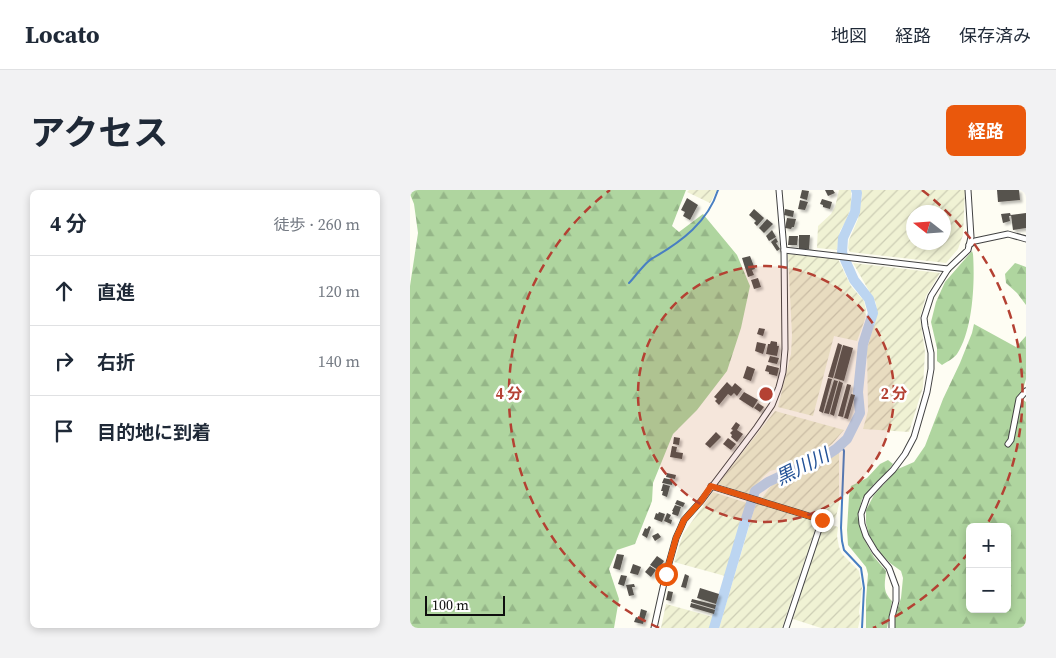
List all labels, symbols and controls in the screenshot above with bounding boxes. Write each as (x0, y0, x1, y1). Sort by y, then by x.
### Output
text: Locato (25, 18, 100, 51)
text: 地図 (831, 23, 867, 48)
text: 経路 (895, 23, 931, 48)
text: 保存済み (959, 23, 1031, 48)
button: 経路 (946, 105, 1026, 156)
text: アクセス (30, 109, 168, 157)
north arrow (906, 205, 951, 250)
text: 4 分 (50, 209, 87, 238)
text: 徒歩 · 260 m (274, 213, 360, 235)
icon: ahead (50, 277, 78, 305)
text: 直進 (97, 279, 135, 305)
text: 120 m (318, 280, 360, 302)
icon: right (50, 347, 78, 375)
text: 右折 (97, 349, 135, 375)
text: 140 m (318, 350, 360, 372)
text: 4 分 (496, 383, 522, 404)
text: 2 分 (881, 383, 907, 404)
centre of rings (757, 385, 775, 403)
icon: arrive (50, 417, 78, 445)
text: 目的地に到着 (97, 419, 211, 445)
water label: 黒川川 (771, 441, 835, 491)
route end (811, 509, 834, 532)
map controls (966, 523, 1011, 613)
button: + (966, 523, 1011, 568)
route start (655, 563, 678, 586)
button: − (966, 568, 1011, 613)
scale bar (425, 593, 505, 616)
text: 100 m (432, 595, 469, 615)

